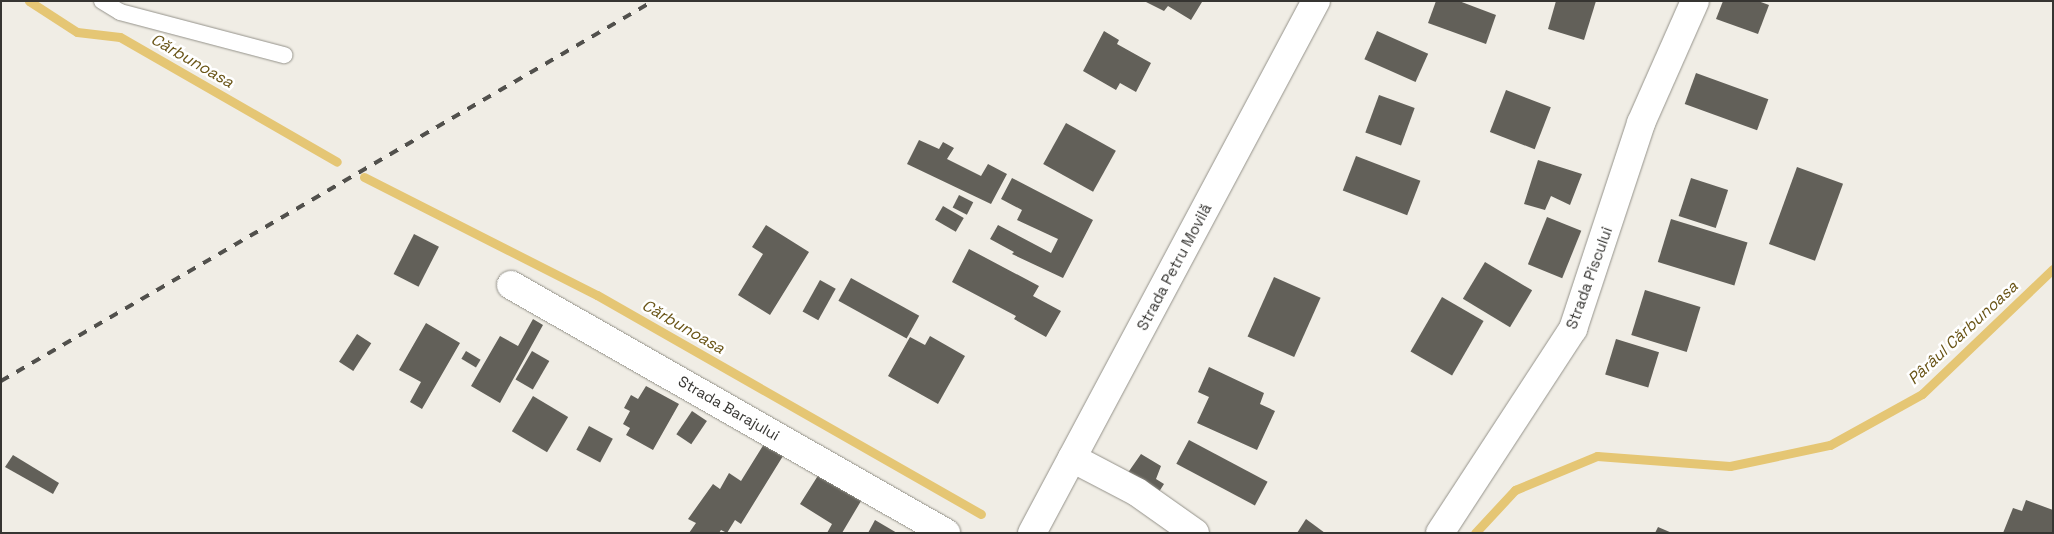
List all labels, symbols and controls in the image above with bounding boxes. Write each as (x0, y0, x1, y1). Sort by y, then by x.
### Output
water label: Cărbunoasa (147, 30, 237, 92)
street label: Strada Petru Movilă (1133, 201, 1215, 333)
street label: Strada Piscului (1562, 224, 1616, 332)
water label: Pârâul Cărbunoasa (1904, 277, 2022, 389)
water label: Cărbunoasa (638, 296, 728, 358)
street label: Strada Barajului (675, 372, 783, 444)

